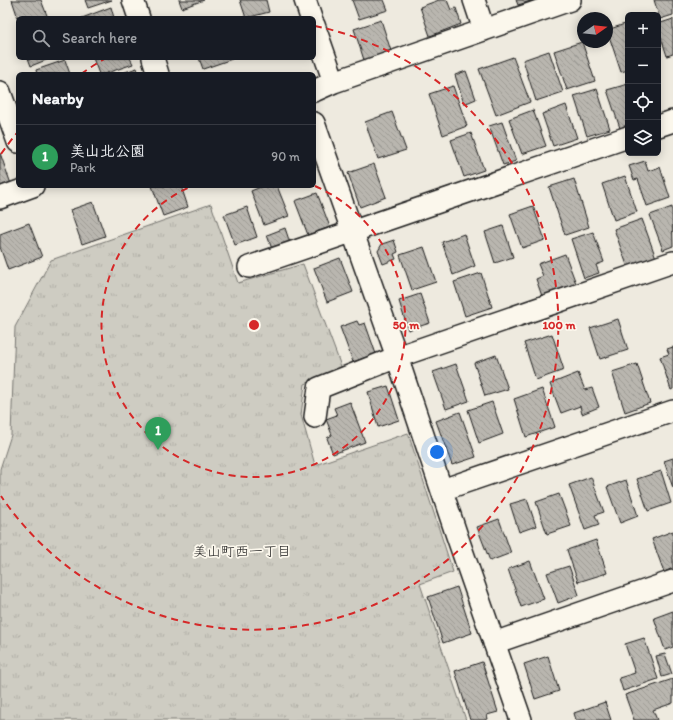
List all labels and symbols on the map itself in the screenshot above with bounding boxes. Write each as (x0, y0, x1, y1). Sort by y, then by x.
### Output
north arrow (577, 12, 613, 48)
centre of rings (247, 318, 261, 332)
text: 50 m (393, 318, 420, 332)
text: 100 m (542, 318, 576, 332)
pin: 1 (145, 417, 171, 450)
your location (427, 442, 447, 462)
district label: 美山町西一丁目 (193, 543, 291, 560)

